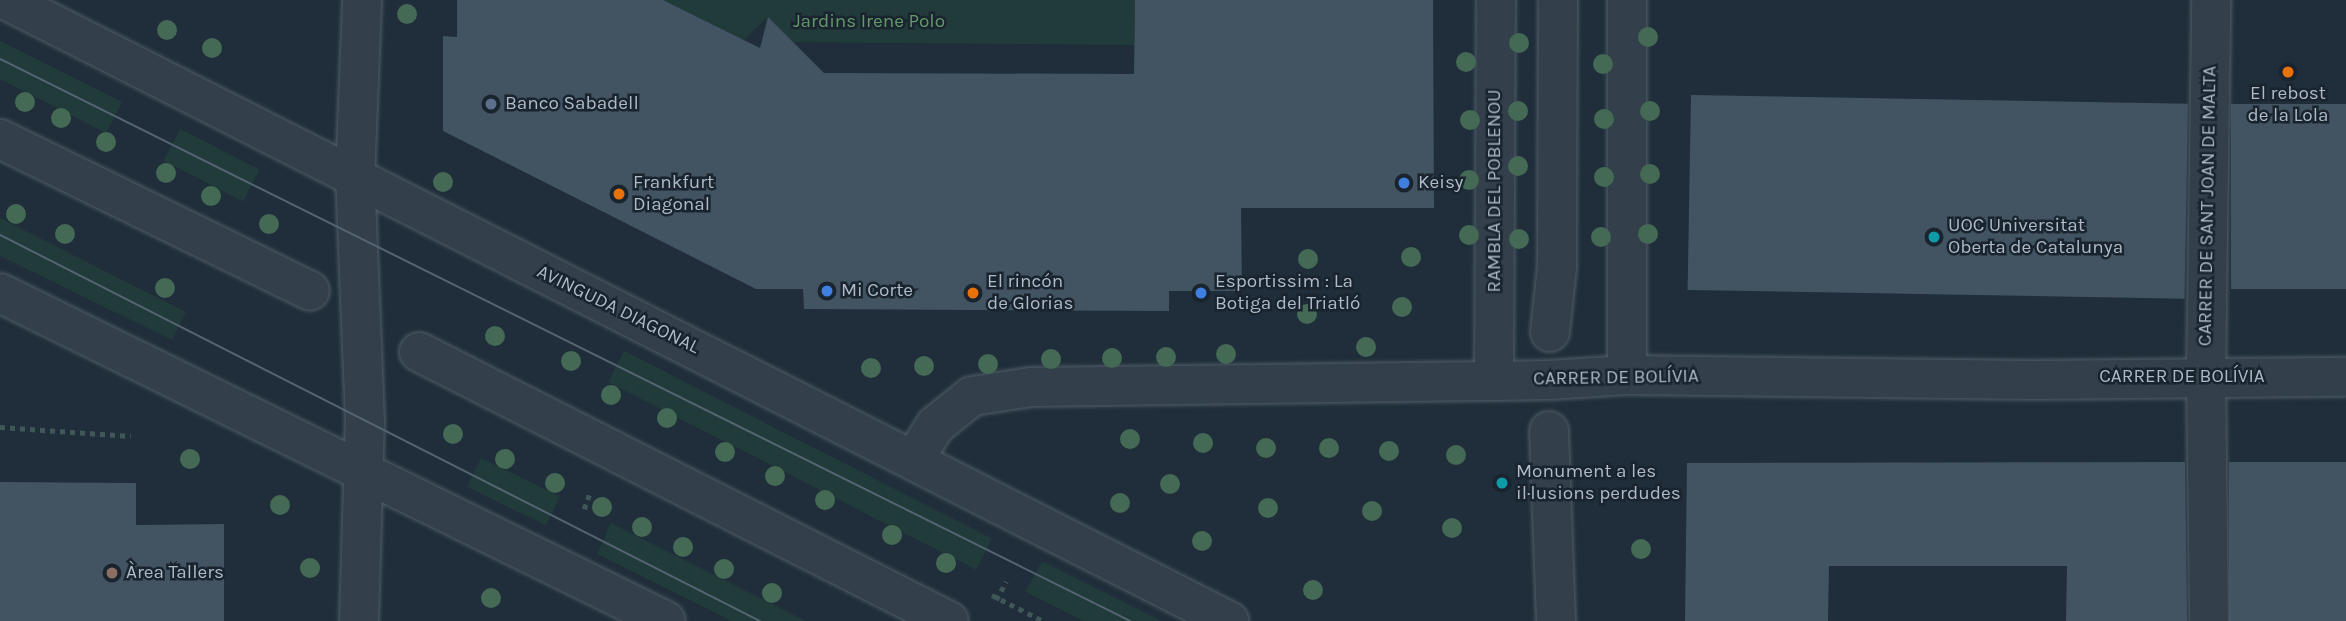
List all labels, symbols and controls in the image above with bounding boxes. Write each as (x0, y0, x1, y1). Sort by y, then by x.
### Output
park label: Jardins Irene Polo (793, 11, 945, 33)
marker: El rebost de la Lola (2280, 64, 2296, 80)
street label: CARRER DE SANT JOAN DE MALTA (2194, 66, 2222, 346)
place label: El rebost de la Lola (2248, 83, 2328, 127)
street label: RAMBLA DEL POBLENOU (1484, 89, 1506, 293)
place label: Banco Sabadell (505, 93, 639, 115)
marker: Banco Sabadell (483, 96, 499, 112)
place label: Frankfurt Diagonal (633, 172, 714, 216)
place label: Keisy (1418, 172, 1463, 194)
marker: Keisy (1396, 175, 1412, 191)
marker: Frankfurt Diagonal (611, 186, 627, 202)
place label: UOC Universitat Oberta de Catalunya (1948, 215, 2123, 259)
marker: UOC Universitat Oberta de Catalunya (1926, 229, 1942, 245)
street label: AVINGUDA DIAGONAL (533, 261, 703, 359)
place label: El rincón de Glorias (987, 271, 1073, 315)
place label: Esportissim : La Botiga del Triatló (1215, 271, 1361, 315)
place label: Mi Corte (841, 280, 913, 302)
marker: Mi Corte (819, 283, 835, 299)
marker: El rincón de Glorias (965, 285, 981, 301)
marker: Esportissim : La Botiga del Triatló (1193, 285, 1209, 301)
street label: CARRER DE BOLÍVIA (1533, 365, 1699, 391)
street label: CARRER DE BOLÍVIA (2099, 366, 2265, 388)
place label: Monument a les il·lusions perdudes (1516, 461, 1681, 505)
marker: Monument a les il·lusions perdudes (1494, 475, 1510, 491)
place label: Àrea Tallers (126, 562, 224, 584)
marker: Àrea Tallers (104, 565, 120, 581)

